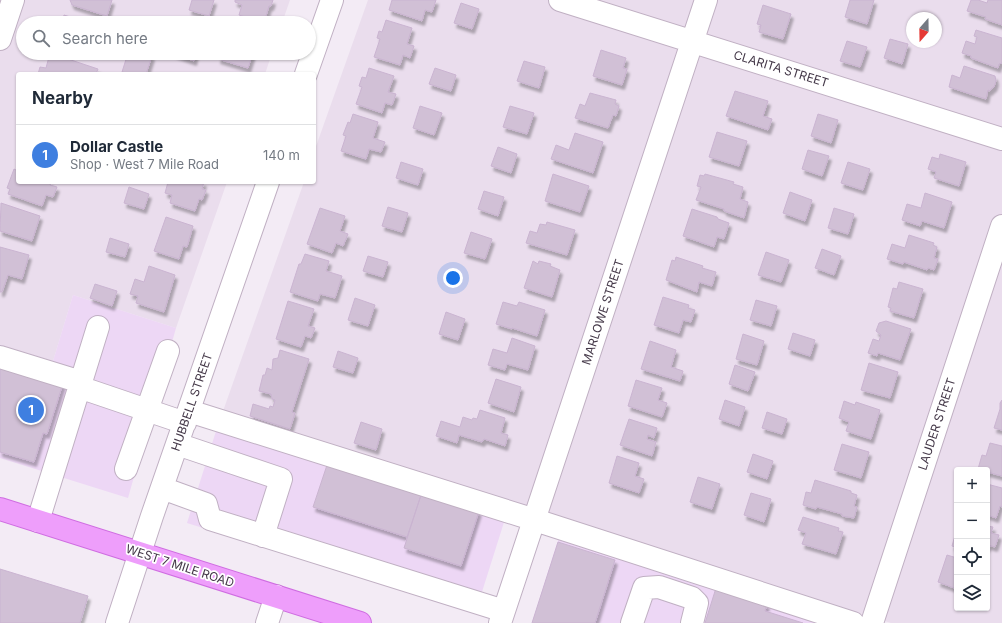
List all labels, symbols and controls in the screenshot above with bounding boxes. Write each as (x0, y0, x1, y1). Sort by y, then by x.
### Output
north arrow (906, 12, 942, 48)
search box (16, 16, 316, 60)
icon: search (30, 27, 52, 49)
text: Search here (62, 29, 148, 48)
street label: CLARITA STREET (732, 47, 831, 90)
text: Nearby (32, 88, 93, 108)
text: Dollar Castle (70, 137, 163, 156)
text: 1 (42, 147, 48, 163)
text: 140 m (263, 147, 300, 163)
text: Shop · West 7 Mile Road (70, 156, 219, 172)
street label: MARLOWE STREET (578, 257, 627, 367)
your location (443, 268, 463, 288)
street label: HUBBELL STREET (168, 350, 215, 453)
street label: LAUDER STREET (915, 376, 959, 472)
pin: 1 (18, 395, 44, 425)
map controls (954, 467, 990, 611)
button: + (954, 467, 990, 503)
button: − (954, 503, 990, 539)
button: locate (954, 539, 990, 575)
street label: WEST 7 MILE ROAD (124, 541, 236, 590)
button: layers (954, 575, 990, 611)

